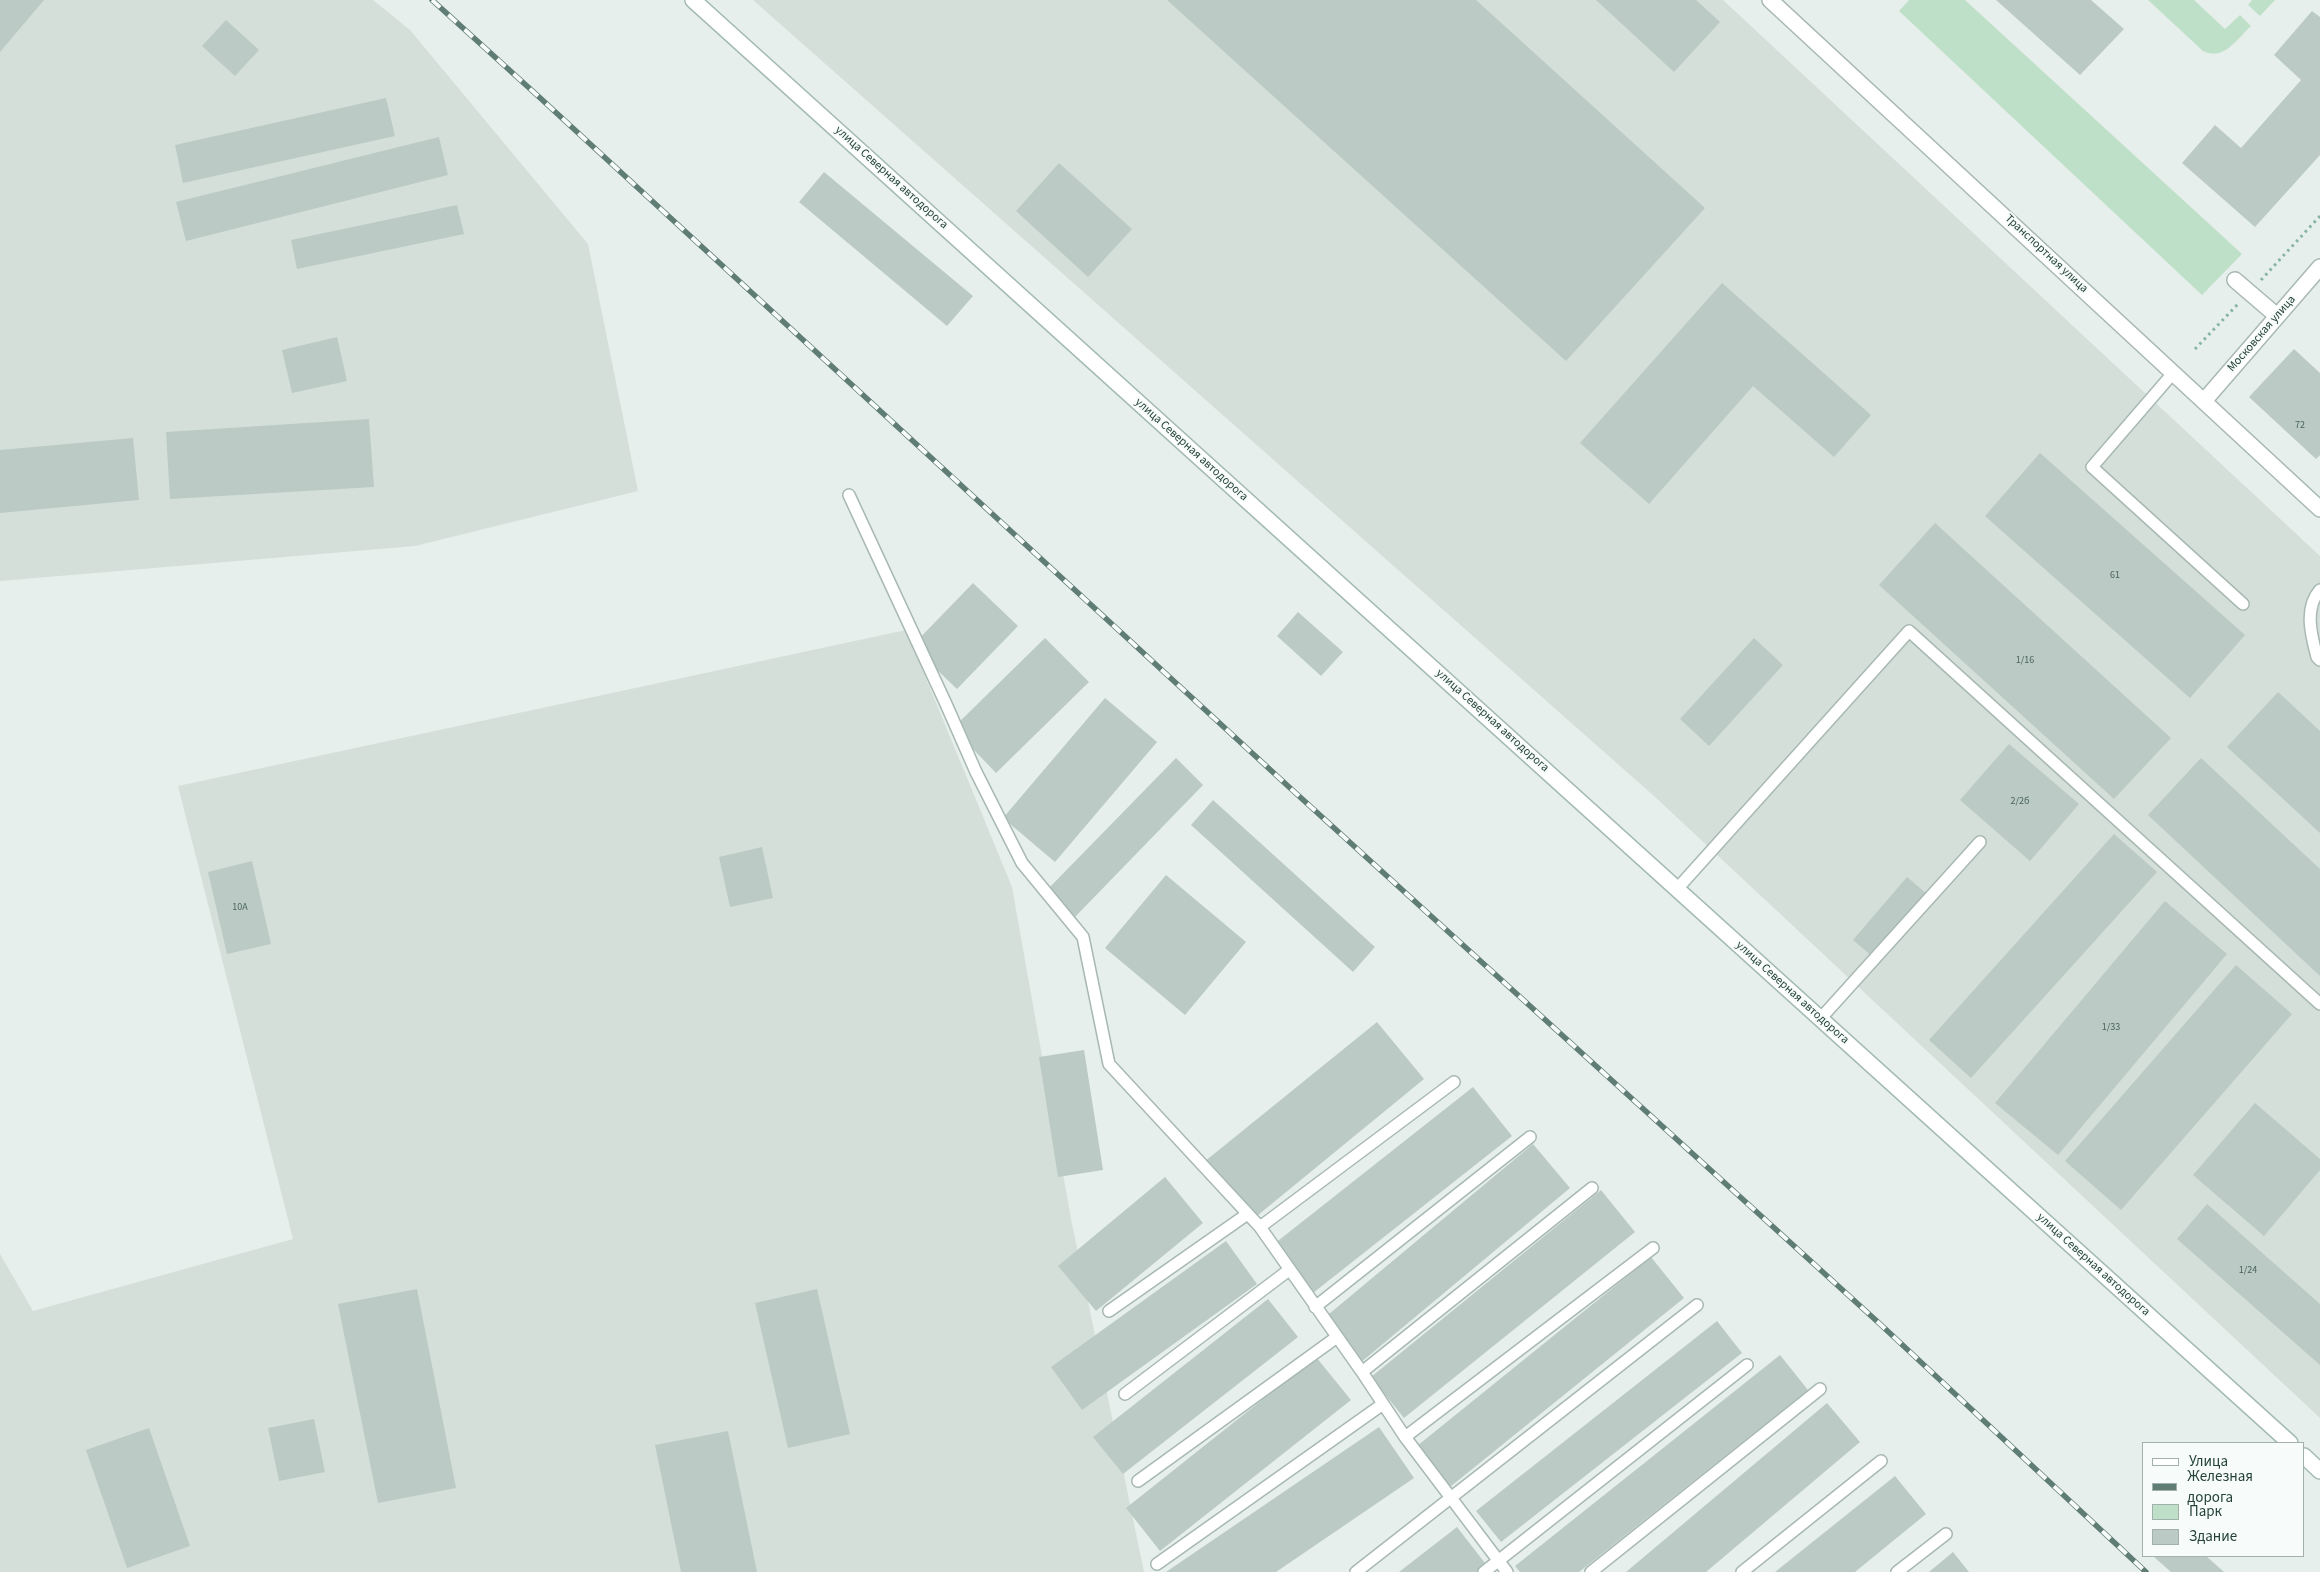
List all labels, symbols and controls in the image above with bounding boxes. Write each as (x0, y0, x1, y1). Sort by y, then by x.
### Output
street label: улица Северная автодорога (832, 123, 950, 233)
street label: Транспортная улица (2001, 212, 2091, 296)
street label: Московская улица (2225, 293, 2299, 375)
street label: улица Северная автодорога (1132, 395, 1250, 505)
house number: 72 (2295, 420, 2305, 432)
house number: 61 (2110, 570, 2120, 582)
house number: 1/16 (2016, 655, 2034, 667)
street label: улица Северная автодорога (1433, 666, 1551, 776)
house number: 2/2б (2011, 796, 2029, 808)
house number: 10А (232, 902, 248, 914)
street label: улица Северная автодорога (1733, 938, 1851, 1048)
house number: 1/33 (2102, 1022, 2120, 1034)
street label: улица Северная автодорога (2034, 1210, 2152, 1320)
house number: 1/24 (2239, 1265, 2257, 1277)
legend (2142, 1442, 2305, 1557)
text: Улица (2189, 1451, 2228, 1472)
text: Железная дорога (2187, 1466, 2253, 1508)
text: Парк (2189, 1501, 2222, 1522)
text: Здание (2189, 1526, 2237, 1547)

